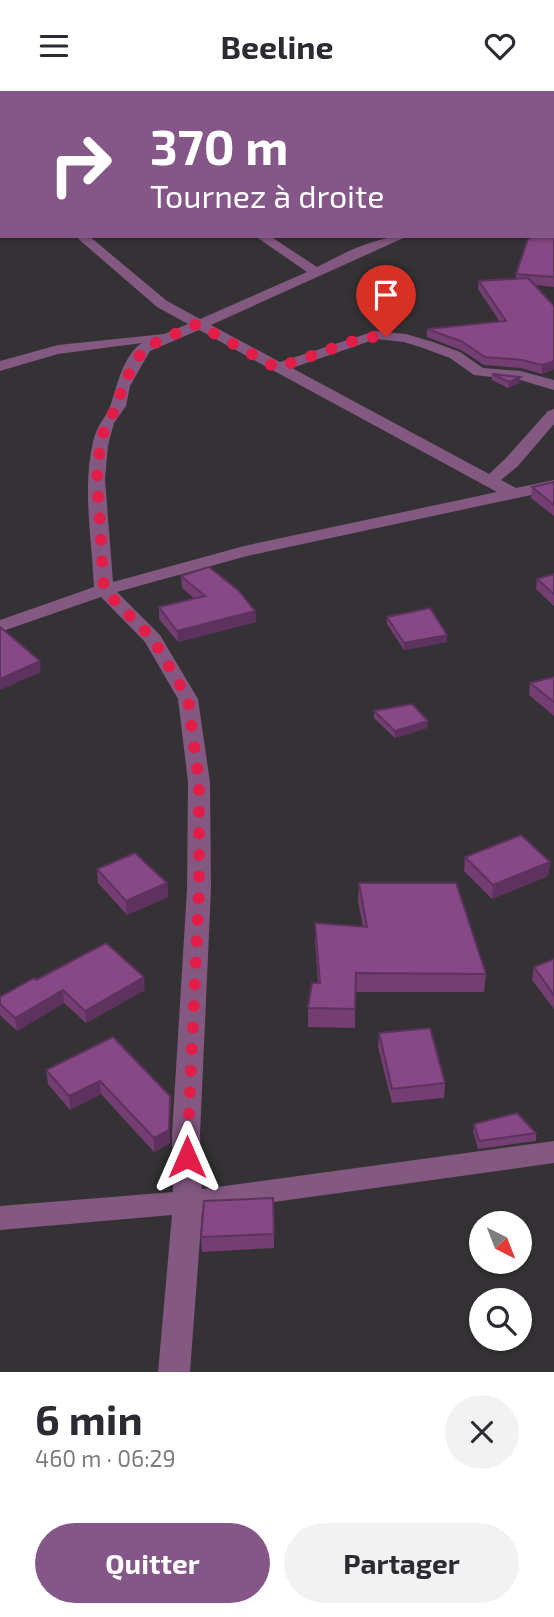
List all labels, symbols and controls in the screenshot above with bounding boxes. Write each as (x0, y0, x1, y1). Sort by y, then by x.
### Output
icon: menu (35, 27, 73, 65)
text: Beeline (220, 27, 334, 65)
icon: heart (481, 27, 519, 65)
text: 370 m (150, 116, 288, 175)
icon: right (35, 119, 126, 210)
text: Tournez à droite (150, 176, 384, 214)
pin (356, 265, 416, 337)
icon: arrive (367, 276, 405, 314)
position arrow (150, 1120, 224, 1194)
north arrow (469, 1211, 532, 1274)
map controls (469, 1211, 532, 1351)
button: search (469, 1288, 532, 1351)
text: 6 min (35, 1393, 143, 1443)
button: close (445, 1395, 519, 1469)
text: 460 m · 06:29 (35, 1444, 176, 1472)
button: Quitter (35, 1523, 270, 1603)
button: Partager (284, 1523, 519, 1603)

